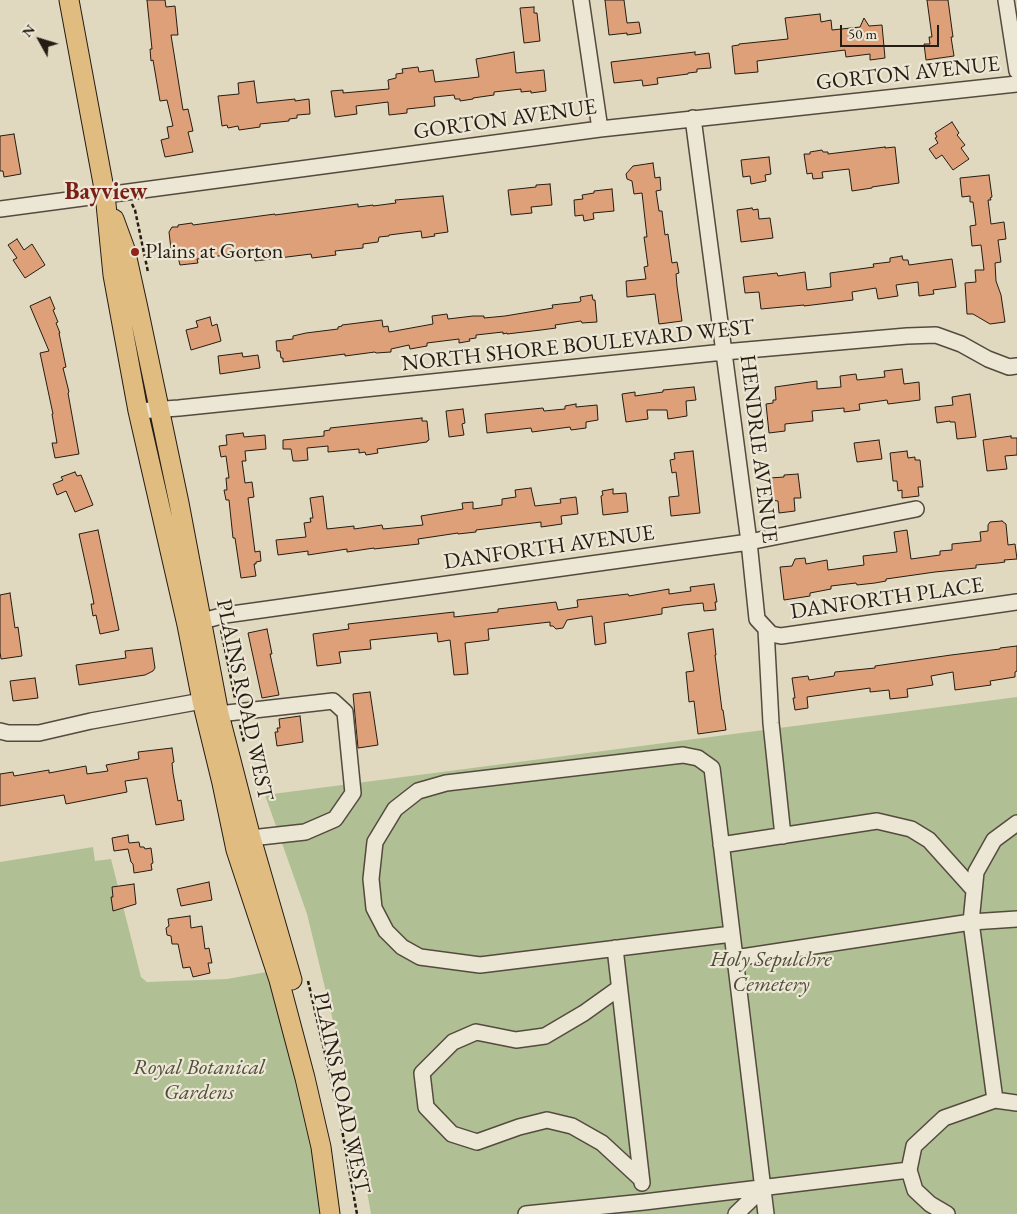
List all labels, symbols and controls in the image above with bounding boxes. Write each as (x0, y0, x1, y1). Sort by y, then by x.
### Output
north arrow (15, 15, 65, 65)
scale bar (842, 15, 941, 47)
text: N (18, 21, 39, 41)
text: 50 m (848, 24, 877, 43)
street label: GORTON AVENUE (815, 51, 1001, 97)
street label: GORTON AVENUE (412, 94, 598, 146)
district label: Bayview (65, 178, 147, 206)
place label: Plains at Gorton (145, 239, 283, 265)
marker: Plains at Gorton (129, 246, 141, 258)
street label: NORTH SHORE BOULEVARD WEST (400, 314, 756, 378)
street label: HENDRIE AVENUE (733, 353, 783, 545)
street label: DANFORTH AVENUE (442, 520, 656, 576)
street label: DANFORTH PLACE (789, 572, 985, 626)
street label: PLAINS ROAD WEST (210, 597, 278, 803)
park label: Holy Sepulchre Cemetery (710, 947, 832, 998)
street label: PLAINS ROAD WEST (307, 990, 375, 1196)
park label: Royal Botanical Gardens (133, 1055, 265, 1106)

